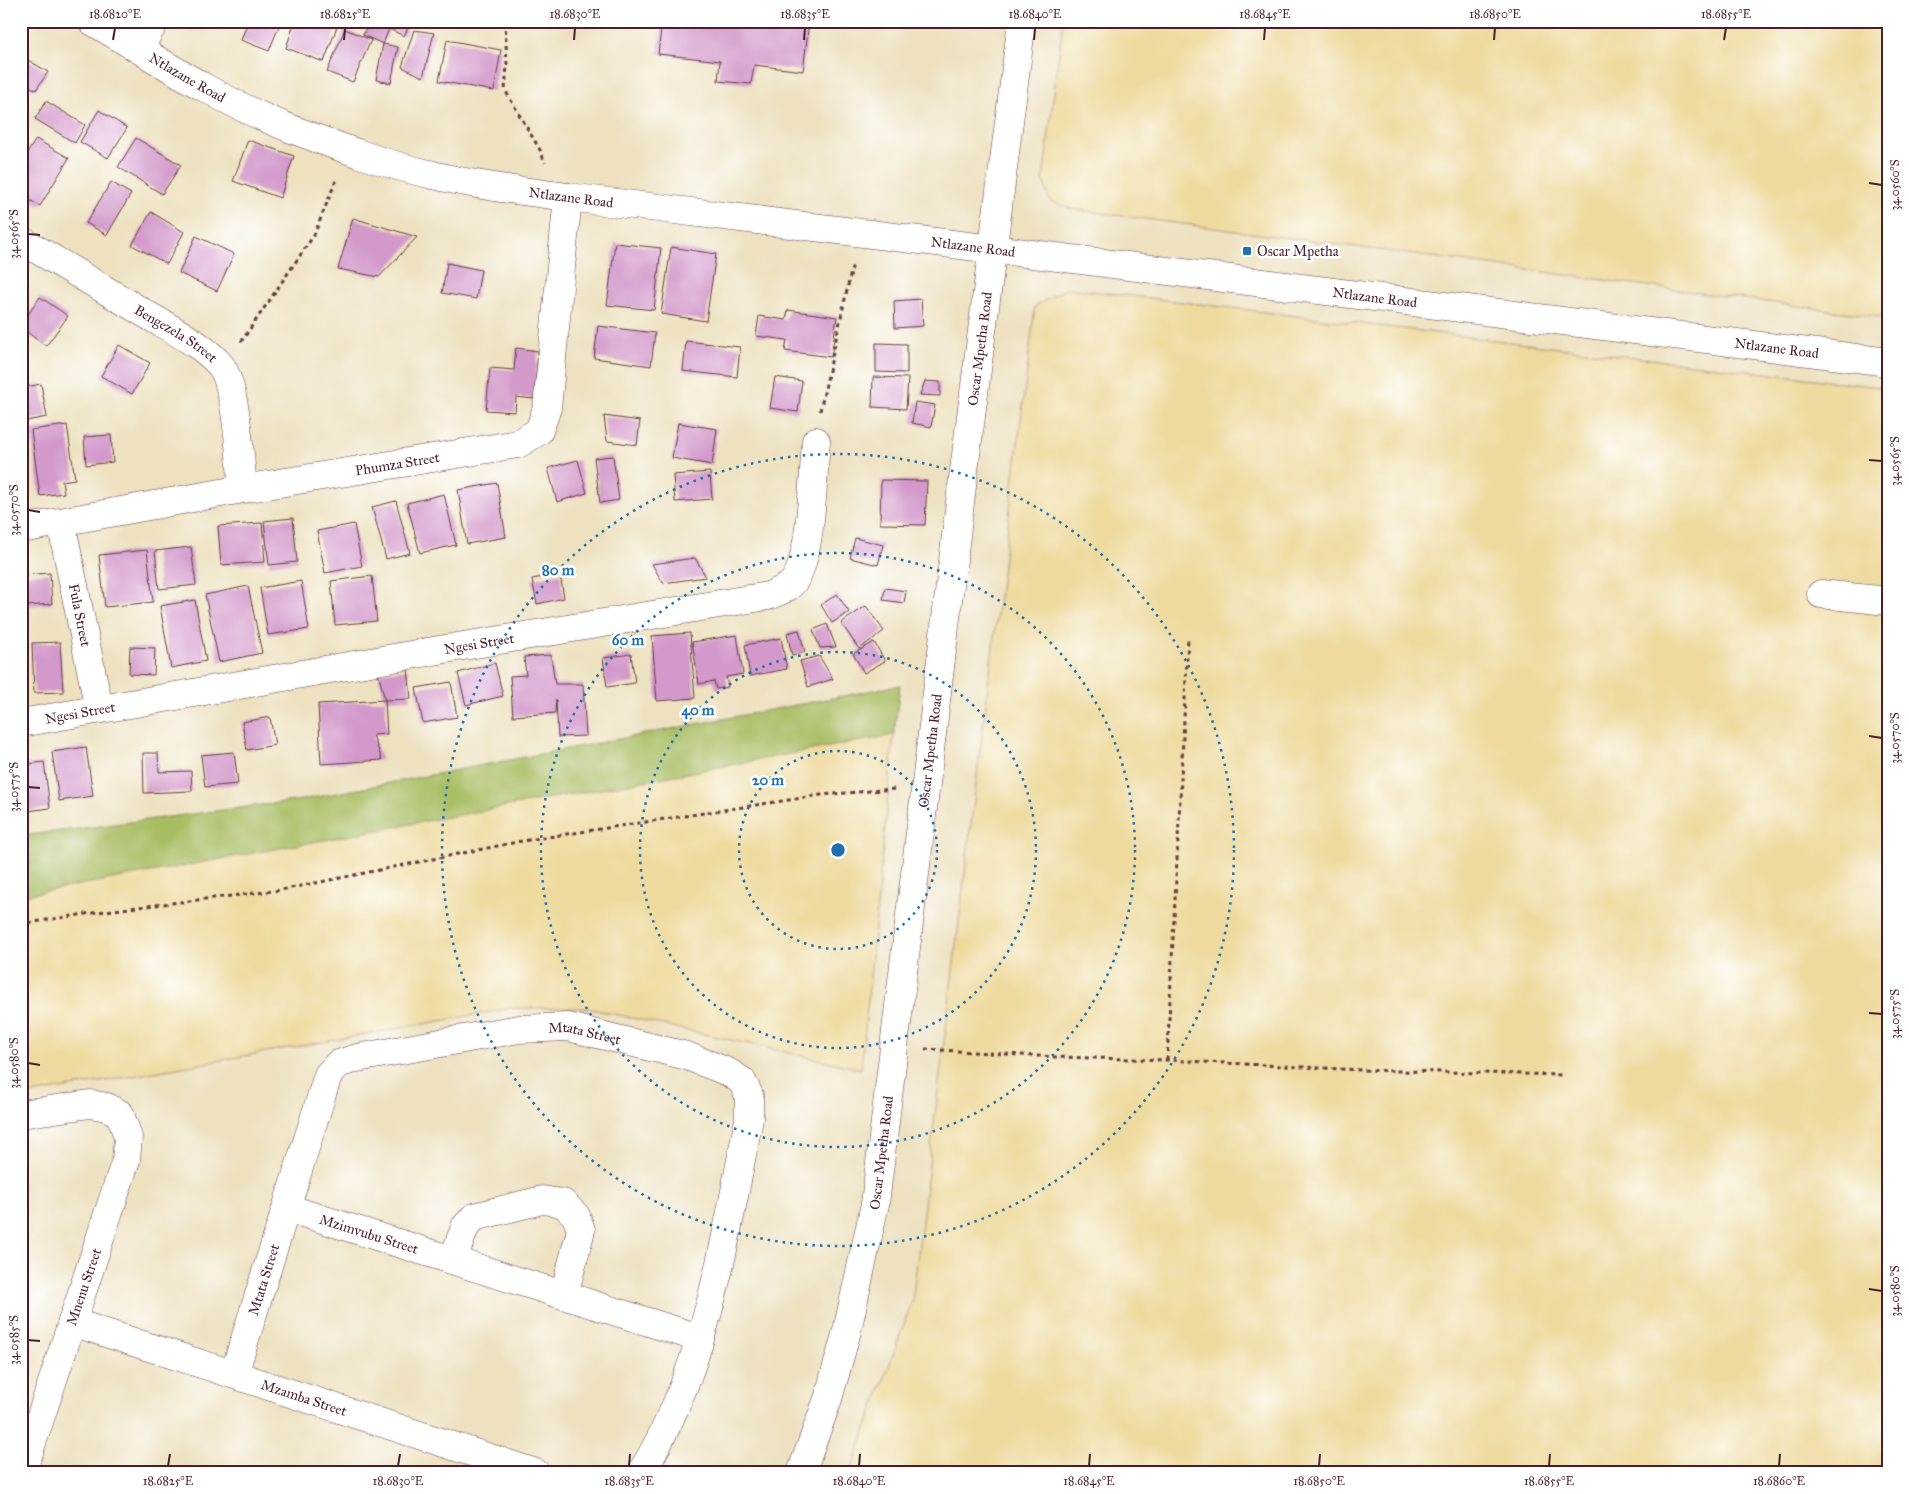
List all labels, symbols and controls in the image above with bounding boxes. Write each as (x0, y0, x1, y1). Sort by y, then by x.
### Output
text: 18.6820°E (89, 7, 141, 21)
text: 18.6825°E (320, 7, 371, 21)
text: 18.6830°E (550, 7, 601, 21)
text: 18.6835°E (780, 7, 830, 21)
text: 18.6840°E (1009, 7, 1062, 21)
text: 18.6845°E (1239, 7, 1291, 21)
text: 18.6850°E (1469, 7, 1521, 21)
text: 18.6855°E (1701, 7, 1752, 21)
street label: Ntlazane Road (146, 49, 229, 106)
text: 34.0560°S (1888, 159, 1902, 211)
street label: Ntlazane Road (528, 183, 614, 211)
text: 34.0565°S (7, 209, 21, 259)
street label: Ntlazane Road (930, 233, 1016, 260)
place label: Oscar Mpetha (1257, 243, 1339, 260)
marker: Oscar Mpetha (1241, 245, 1253, 257)
street label: Ntlazane Road (1332, 283, 1418, 311)
street label: Oscar Mpetha Road (964, 291, 995, 407)
street label: Bengezela Street (132, 301, 221, 366)
street label: Ntlazane Road (1733, 334, 1820, 362)
text: 34.0565°S (1888, 436, 1902, 486)
street label: Phumza Street (354, 448, 441, 479)
text: 34.0570°S (7, 484, 21, 536)
text: 80 m (542, 561, 575, 579)
street label: Fula Street (65, 582, 95, 648)
street label: Ngesi Street (443, 629, 516, 658)
text: 60 m (612, 631, 645, 649)
street label: Oscar Mpetha Road (915, 693, 945, 809)
street label: Ngesi Street (44, 698, 117, 727)
text: 40 m (682, 701, 715, 720)
text: 34.0570°S (1888, 712, 1902, 764)
text: 34.0575°S (7, 762, 21, 812)
text: 20 m (752, 771, 784, 789)
centre of rings (829, 841, 847, 859)
text: 34.0575°S (1888, 989, 1902, 1039)
street label: Mtata Street (548, 1019, 623, 1048)
text: 34.0580°S (7, 1037, 21, 1089)
street label: Oscar Mpetha Road (865, 1095, 897, 1211)
street label: Mzimvubu Street (318, 1210, 421, 1257)
street label: Mtata Street (244, 1242, 283, 1317)
street label: Mnenu Street (63, 1246, 105, 1328)
text: 34.0580°S (1888, 1265, 1902, 1317)
text: 34.0585°S (7, 1315, 21, 1365)
street label: Mzamba Street (259, 1376, 349, 1419)
text: 18.6825°E (143, 1474, 194, 1488)
text: 18.6830°E (373, 1474, 424, 1488)
text: 18.6835°E (604, 1474, 654, 1488)
text: 18.6840°E (833, 1474, 886, 1488)
text: 18.6845°E (1063, 1474, 1115, 1488)
text: 18.6850°E (1293, 1474, 1345, 1488)
text: 18.6855°E (1524, 1474, 1575, 1488)
text: 18.6860°E (1753, 1474, 1806, 1488)

